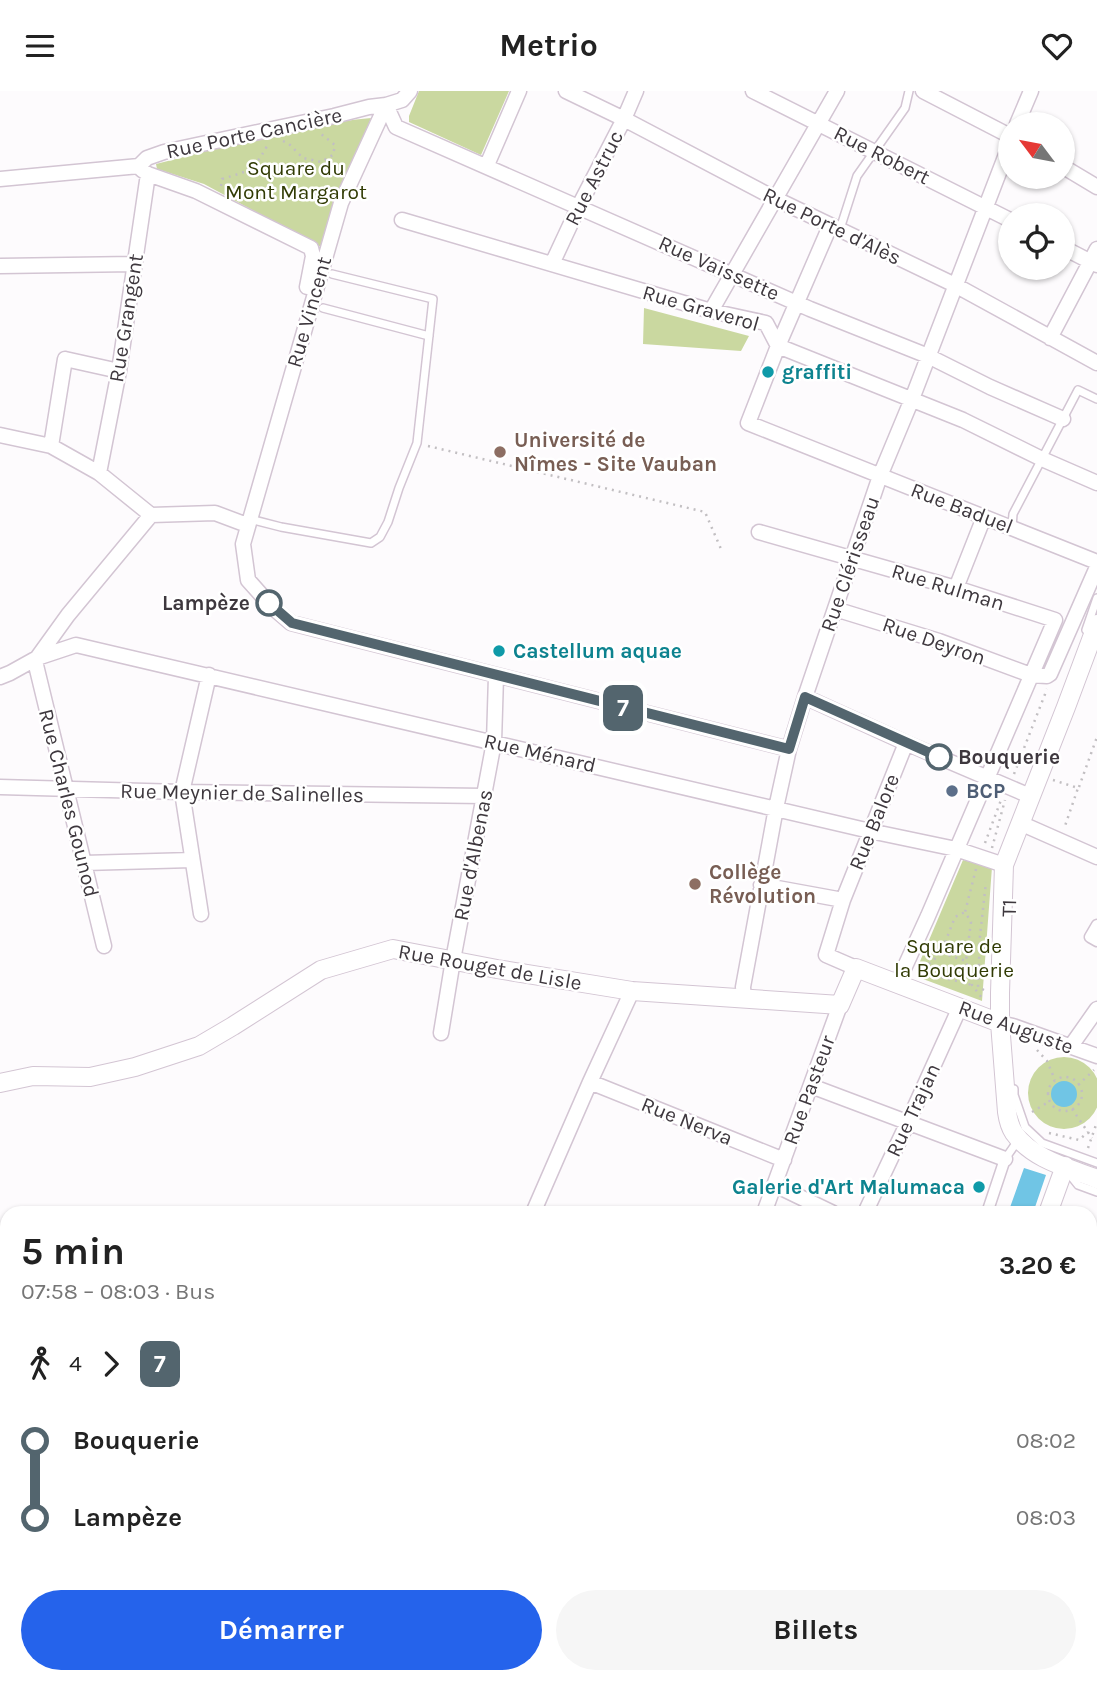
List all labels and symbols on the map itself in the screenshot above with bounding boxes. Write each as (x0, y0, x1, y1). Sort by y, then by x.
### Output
street label: Rue Porte Cancière (164, 103, 344, 163)
north arrow (998, 112, 1074, 189)
street label: Rue Robert (830, 121, 934, 189)
street label: Rue Astruc (560, 126, 628, 230)
park label: Square du Mont Margarot (225, 156, 367, 204)
street label: Rue Porte d'Alès (759, 182, 905, 270)
street label: Rue Vaissette (655, 231, 783, 305)
street label: Rue Grangent (104, 252, 148, 384)
street label: Rue Vincent (282, 254, 336, 370)
street label: Rue Graverol (640, 280, 762, 336)
place label: graffiti (782, 360, 852, 384)
marker: graffiti (760, 364, 776, 380)
place label: Université de Nîmes - Site Vauban (514, 428, 717, 476)
marker: Université de Nîmes - Site Vauban (492, 444, 508, 460)
street label: Rue Baduel (907, 477, 1017, 539)
street label: Rue Clérisseau (816, 493, 884, 635)
street label: Rue Rulman (889, 558, 1007, 616)
marker: Lampèze (256, 590, 282, 616)
place label: Lampèze (162, 591, 250, 615)
street label: Rue Deyron (879, 612, 989, 670)
place label: Castellum aquae (513, 639, 682, 664)
marker: Castellum aquae (491, 643, 507, 659)
line badge: 7 (600, 685, 646, 731)
street label: Rue Charles Gounod (34, 706, 104, 900)
street label: Rue Ménard (482, 728, 598, 778)
marker: Bouquerie (926, 744, 952, 770)
place label: Bouquerie (958, 745, 1060, 770)
street label: Rue Balore (844, 770, 904, 874)
street label: Rue Meynier de Salinelles (120, 779, 364, 807)
place label: BCP (966, 779, 1005, 803)
marker: BCP (944, 783, 960, 799)
street label: Rue d'Albenas (449, 787, 497, 923)
place label: Collège Révolution (709, 860, 816, 908)
marker: Collège Révolution (687, 876, 703, 892)
street label: T1 (997, 899, 1021, 917)
park label: Square de la Bouquerie (894, 934, 1014, 982)
street label: Rue Rouget de Lisle (396, 939, 584, 995)
street label: Rue Auguste (955, 995, 1077, 1059)
street label: Rue Pasteur (778, 1032, 840, 1148)
street label: Rue Trajan (881, 1059, 945, 1161)
street label: Rue Nerva (638, 1092, 736, 1150)
place label: Galerie d'Art Malumaca (732, 1175, 965, 1199)
marker: Galerie d'Art Malumaca (971, 1179, 987, 1195)

